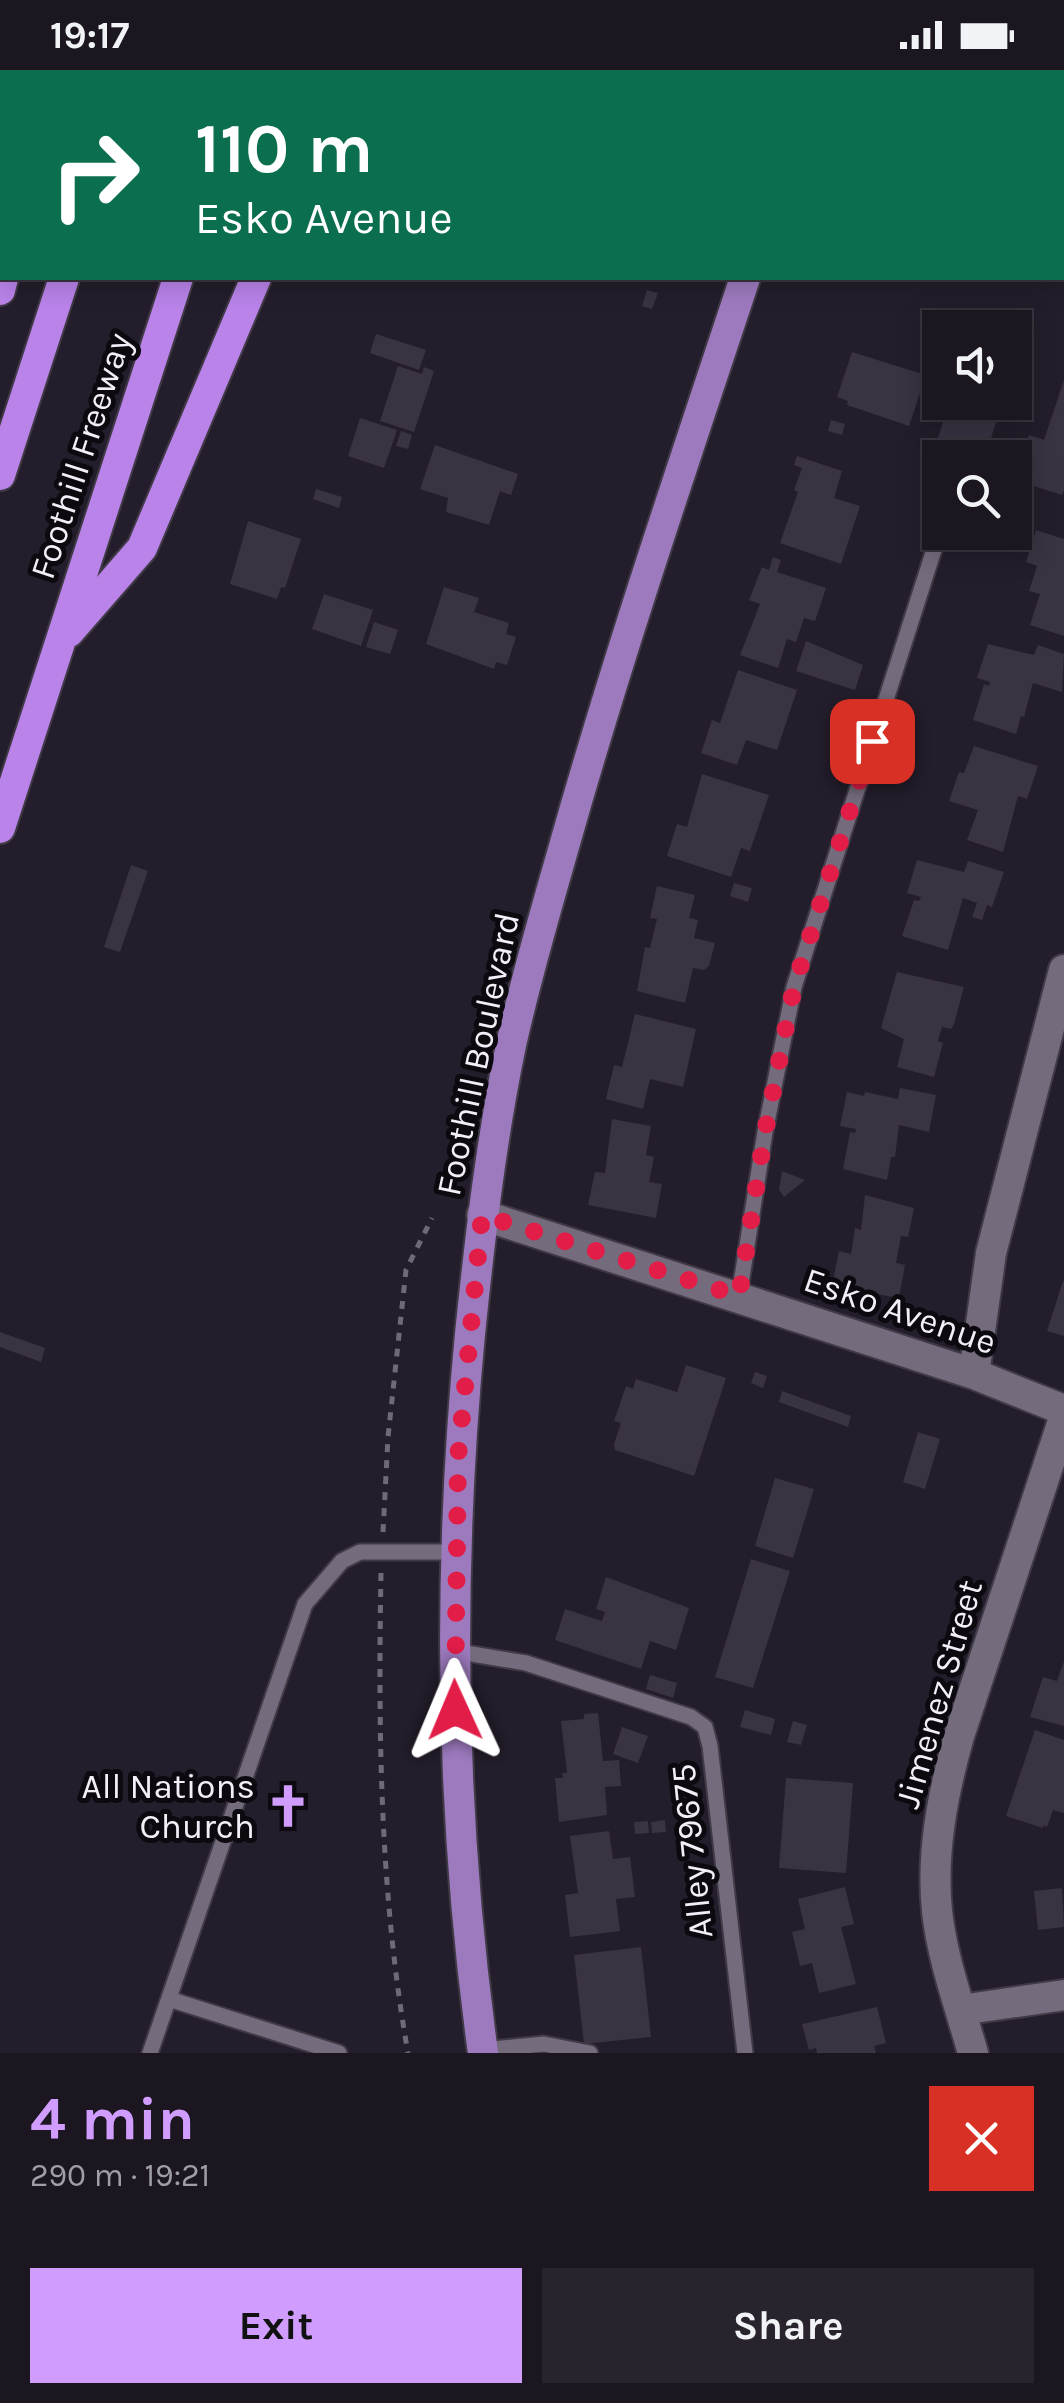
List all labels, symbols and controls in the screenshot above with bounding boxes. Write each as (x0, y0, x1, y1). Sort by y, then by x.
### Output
text: 19:17 (50, 13, 129, 58)
text: 110 m (195, 108, 373, 190)
icon: right (30, 110, 160, 240)
text: Esko Avenue (195, 192, 453, 244)
map controls (922, 310, 1032, 550)
button: sound (922, 310, 1032, 420)
street label: Foothill Freeway (22, 328, 140, 584)
button: search (922, 440, 1032, 550)
pin (830, 699, 915, 784)
icon: arrive (845, 714, 900, 769)
street label: Foothill Boulevard (428, 909, 528, 1199)
street label: Esko Avenue (799, 1259, 1001, 1363)
street label: Jimenez Street (887, 1575, 991, 1813)
position arrow (403, 1658, 507, 1762)
street label: Alley 79675 (662, 1762, 722, 1940)
place label: All Nations Church (82, 1766, 255, 1847)
church icon: All Nations Church (264, 1782, 312, 1830)
text: 4 min (30, 2084, 195, 2154)
button: close (929, 2086, 1034, 2191)
text: 290 m · 19:21 (30, 2157, 210, 2194)
button: Exit (30, 2268, 522, 2383)
button: Share (542, 2268, 1034, 2383)

